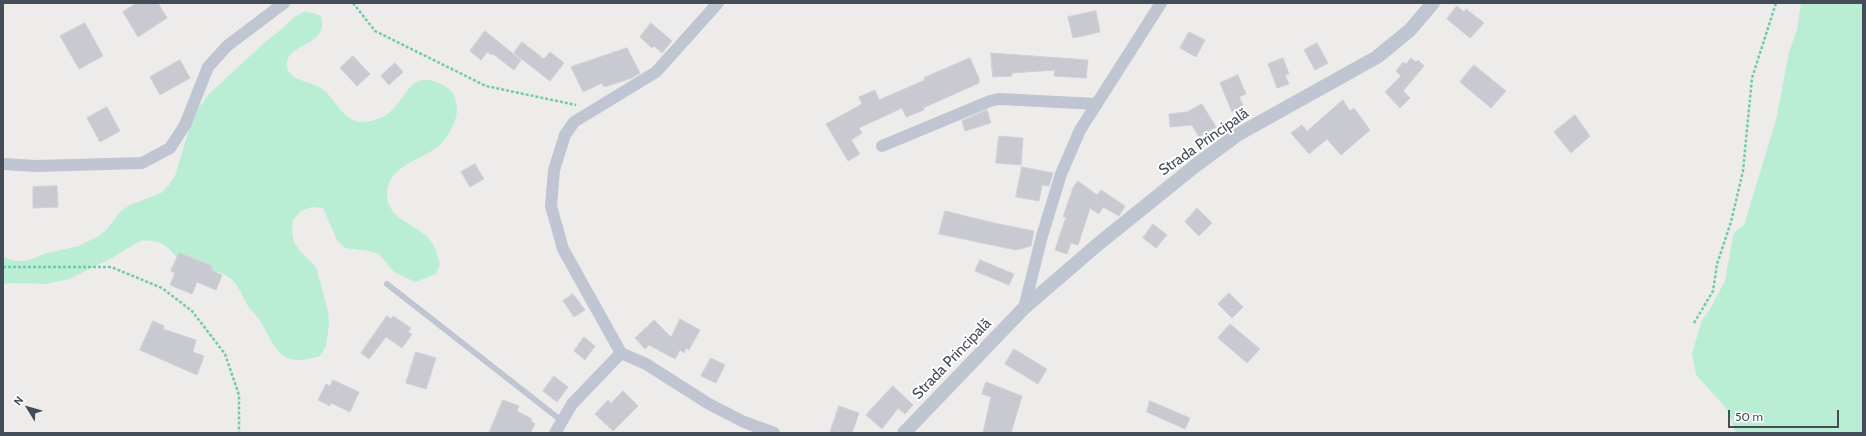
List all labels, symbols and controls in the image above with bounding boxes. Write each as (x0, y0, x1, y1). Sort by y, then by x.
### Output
street label: Strada Principală (1156, 104, 1252, 180)
street label: Strada Principală (909, 315, 995, 403)
north arrow (8, 388, 48, 428)
text: N (10, 393, 26, 408)
scale bar (1730, 402, 1841, 428)
text: 50 m (1735, 409, 1763, 424)

